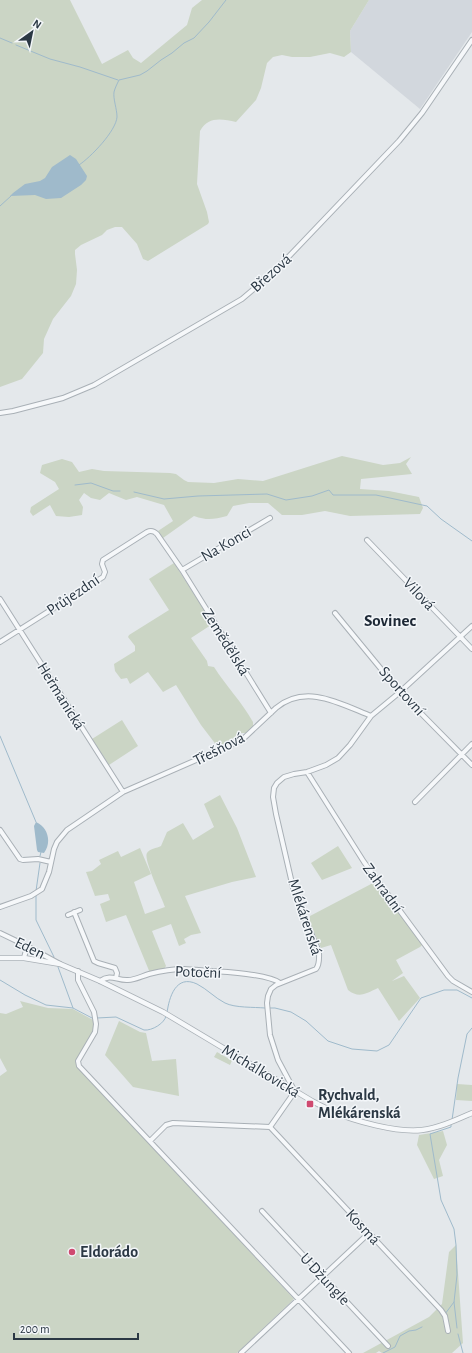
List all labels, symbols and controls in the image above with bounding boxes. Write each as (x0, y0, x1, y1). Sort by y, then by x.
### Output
north arrow (12, 12, 52, 52)
text: N (31, 17, 43, 31)
street label: Březová (247, 251, 295, 295)
street label: Na Konci (198, 523, 254, 565)
street label: Průjezdní (44, 572, 103, 619)
street label: Vilová (400, 575, 438, 613)
street label: Zemědělská (199, 606, 253, 678)
district label: Sovinec (364, 612, 416, 629)
street label: Heřmanická (34, 660, 88, 732)
street label: Sportovní (376, 663, 428, 719)
street label: Třešňová (191, 729, 247, 769)
street label: Zahradní (360, 860, 406, 916)
street label: Mlékárenská (285, 877, 325, 957)
street label: Eden (12, 934, 48, 962)
street label: Potoční (175, 963, 222, 981)
street label: Michálkovická (219, 1041, 303, 1101)
place label: Rychvald, Mlékárenská (318, 1087, 401, 1121)
marker: Rychvald, Mlékárenská (305, 1099, 315, 1109)
street label: Kosmá (343, 1206, 383, 1248)
place label: Eldorádo (80, 1244, 138, 1260)
marker: Eldorádo (67, 1247, 77, 1257)
street label: U Džungle (297, 1250, 353, 1308)
scale bar (14, 1315, 138, 1341)
text: 200 m (20, 1323, 50, 1335)

